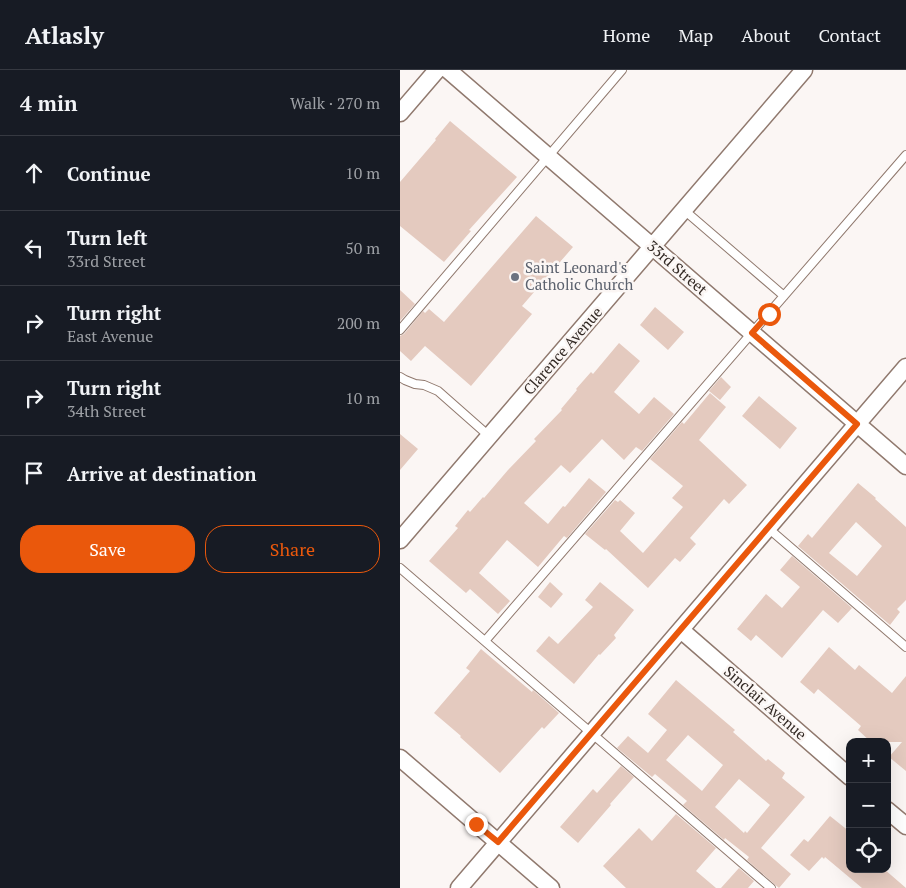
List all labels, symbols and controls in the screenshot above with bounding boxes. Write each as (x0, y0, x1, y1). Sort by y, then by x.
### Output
text: Atlasly (25, 19, 104, 51)
text: Home (603, 23, 650, 47)
text: Map (678, 23, 713, 47)
text: About (741, 23, 790, 47)
text: Contact (818, 23, 881, 47)
text: 4 min (20, 89, 77, 117)
text: Walk · 270 m (290, 92, 380, 114)
icon: ahead (20, 159, 48, 187)
text: Continue (67, 161, 151, 186)
text: 10 m (345, 162, 380, 184)
text: Turn left (67, 225, 148, 250)
icon: left (20, 234, 48, 262)
street label: 33rd Street (643, 236, 712, 299)
text: 50 m (345, 237, 380, 259)
text: 33rd Street (67, 250, 146, 272)
place label: Saint Leonard's Catholic Church (525, 257, 633, 294)
marker: Saint Leonard's Catholic Church (509, 271, 521, 283)
text: Turn right (67, 300, 161, 325)
street label: Clarence Avenue (518, 302, 606, 399)
route start (758, 303, 781, 326)
icon: right (20, 309, 48, 337)
text: 200 m (337, 312, 380, 334)
text: East Avenue (67, 325, 153, 347)
text: Turn right (67, 375, 161, 400)
icon: right (20, 384, 48, 412)
text: 10 m (345, 387, 380, 409)
text: 34th Street (67, 400, 146, 422)
icon: arrive (20, 459, 48, 487)
text: Arrive at destination (67, 461, 256, 486)
button: Save (20, 525, 195, 573)
button: Share (205, 525, 380, 573)
street label: Sinclair Avenue (720, 661, 811, 744)
map controls (846, 738, 891, 873)
button: + (846, 738, 891, 783)
button: − (846, 783, 891, 828)
route end (465, 813, 488, 836)
button: locate (846, 828, 891, 873)

